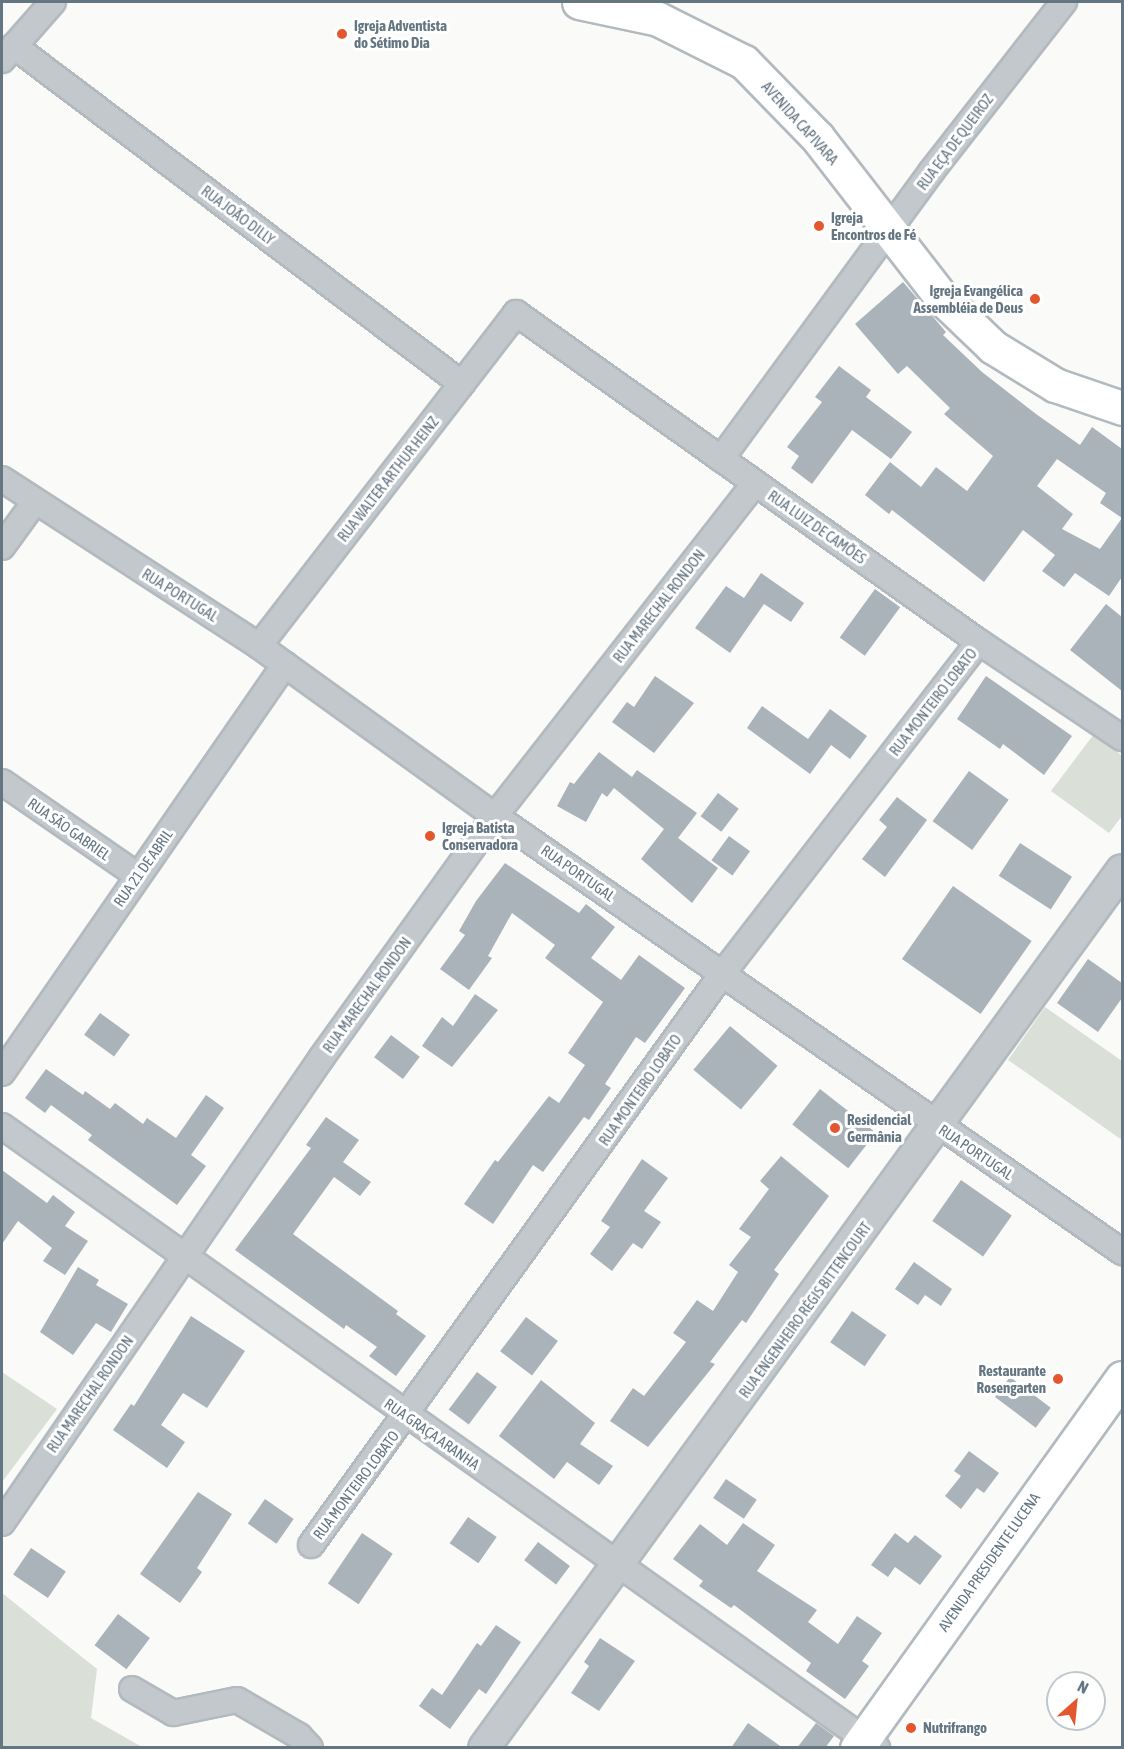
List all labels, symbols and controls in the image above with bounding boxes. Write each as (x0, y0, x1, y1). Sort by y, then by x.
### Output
place label: Igreja Adventista do Sétimo Dia (354, 16, 447, 51)
marker: Igreja Adventista do Sétimo Dia (335, 27, 349, 41)
street label: AVENIDA CAPIVARA (758, 78, 842, 168)
street label: RUA EÇA DE QUEIROZ (913, 90, 997, 194)
street label: RUA JOÃO DILLY (198, 182, 278, 248)
place label: Igreja Encontros de Fé (831, 208, 916, 243)
marker: Igreja Encontros de Fé (812, 219, 826, 233)
place label: Igreja Evangélica Assembléia de Deus (914, 281, 1023, 316)
marker: Igreja Evangélica Assembléia de Deus (1028, 292, 1042, 306)
street label: RUA WALTER ARTHUR HEINZ (334, 413, 442, 545)
street label: RUA LUIZ DE CAMÕES (765, 487, 869, 567)
street label: RUA MARECHAL RONDON (609, 546, 709, 666)
street label: RUA PORTUGAL (139, 565, 221, 625)
street label: RUA MONTEIRO LOBATO (885, 645, 981, 759)
street label: RUA SÃO GABRIEL (24, 794, 114, 864)
place label: Igreja Batista Conservadora (442, 818, 518, 853)
street label: RUA 21 DE ABRIL (110, 826, 176, 910)
marker: Igreja Batista Conservadora (423, 829, 437, 843)
street label: RUA PORTUGAL (538, 841, 618, 905)
street label: RUA MARECHAL RONDON (319, 934, 415, 1056)
street label: RUA MONTEIRO LOBATO (595, 1031, 685, 1149)
place label: Residencial Germânia (847, 1110, 911, 1145)
marker: Residencial Germânia (828, 1121, 842, 1135)
street label: RUA PORTUGAL (935, 1121, 1017, 1183)
street label: RUA ENGENHEIRO RÉGIS BITTENCOURT (735, 1219, 875, 1401)
street label: RUA MARECHAL RONDON (43, 1332, 137, 1456)
place label: Restaurante Rosengarten (976, 1361, 1046, 1396)
marker: Restaurante Rosengarten (1051, 1372, 1065, 1386)
street label: RUA GRAÇA ARANHA (381, 1395, 483, 1473)
street label: RUA MONTEIRO LOBATO (309, 1427, 403, 1543)
street label: AVENIDA PRESIDENTE LUCENA (934, 1489, 1044, 1635)
north arrow (1046, 1671, 1106, 1731)
text: N (1075, 1677, 1092, 1697)
place label: Nutrifrango (923, 1719, 987, 1737)
marker: Nutrifrango (904, 1721, 918, 1735)

